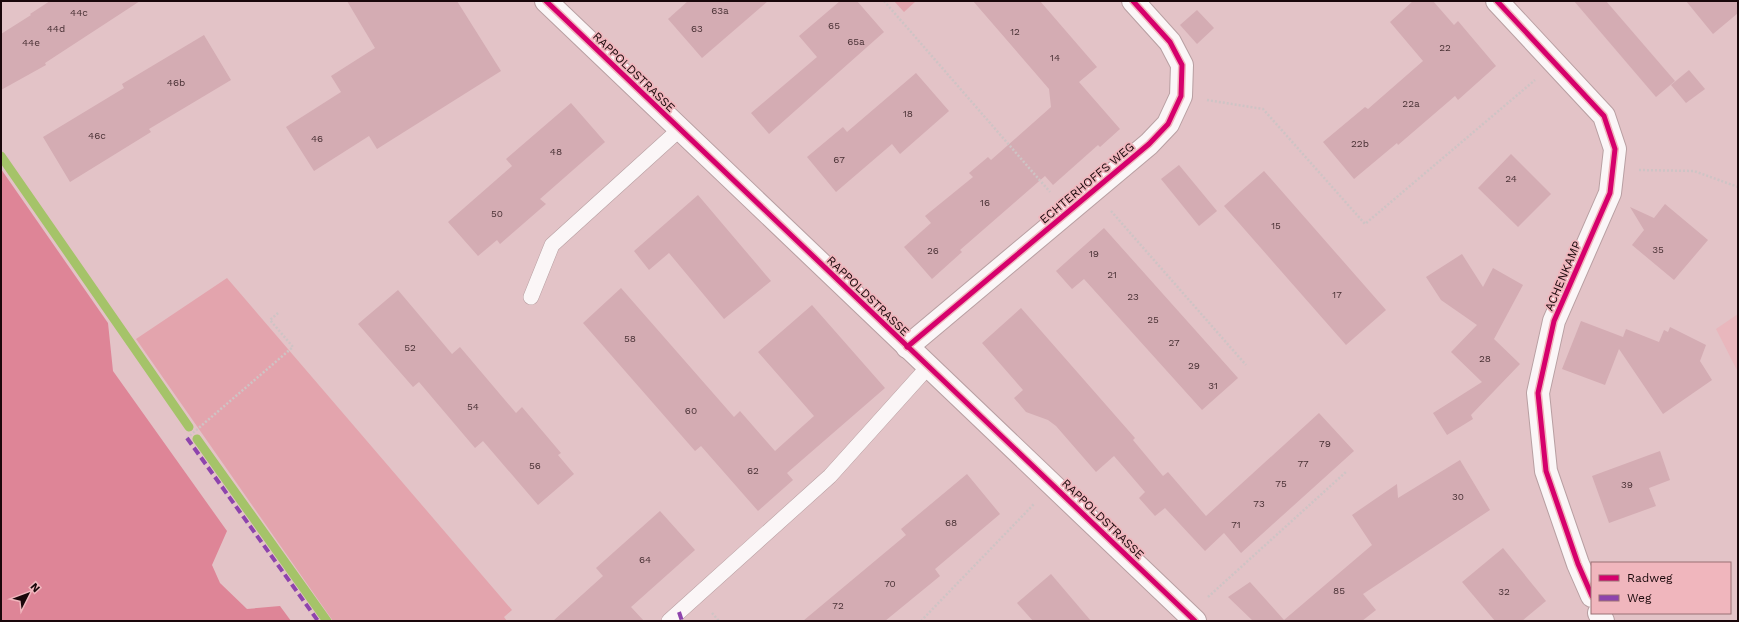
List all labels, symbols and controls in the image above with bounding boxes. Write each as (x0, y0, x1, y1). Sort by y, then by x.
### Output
house number: 63a (711, 5, 729, 16)
house number: 44c (70, 7, 88, 18)
house number: 65 (828, 20, 840, 31)
house number: 44d (47, 23, 65, 34)
house number: 63 (691, 23, 703, 34)
house number: 12 (1010, 26, 1020, 37)
street label: RAPPOLDSTRASSE (590, 29, 678, 115)
house number: 65a (847, 36, 865, 47)
house number: 44e (22, 37, 40, 48)
house number: 22 (1439, 42, 1451, 53)
house number: 14 (1050, 52, 1060, 63)
house number: 46b (167, 77, 185, 88)
house number: 22a (1402, 98, 1420, 109)
house number: 18 (903, 108, 913, 119)
house number: 46c (88, 130, 106, 141)
house number: 46 (311, 133, 323, 144)
house number: 22b (1351, 138, 1369, 149)
street label: ECHTERHOFFS WEG (1037, 139, 1137, 227)
house number: 48 (550, 146, 562, 157)
house number: 67 (833, 154, 845, 165)
house number: 24 (1505, 173, 1517, 184)
house number: 16 (980, 197, 990, 208)
house number: 50 (491, 208, 503, 219)
house number: 15 (1271, 220, 1281, 231)
street label: ACHENKAMP (1542, 239, 1584, 313)
house number: 35 (1652, 244, 1664, 255)
house number: 26 (927, 245, 939, 256)
house number: 19 (1089, 248, 1099, 259)
street label: RAPPOLDSTRASSE (824, 253, 912, 339)
house number: 21 (1107, 269, 1117, 280)
house number: 17 (1332, 289, 1342, 300)
house number: 23 (1127, 291, 1139, 302)
house number: 25 (1147, 314, 1159, 325)
house number: 58 (624, 333, 636, 344)
house number: 27 (1168, 337, 1180, 348)
house number: 52 (404, 342, 416, 353)
house number: 28 (1479, 353, 1491, 364)
house number: 29 (1188, 360, 1200, 371)
house number: 31 (1208, 380, 1218, 391)
house number: 54 (467, 401, 479, 412)
house number: 60 (685, 405, 697, 416)
house number: 79 (1319, 438, 1331, 449)
house number: 77 (1297, 458, 1309, 469)
house number: 56 (529, 460, 541, 471)
house number: 62 (747, 465, 759, 476)
street label: RAPPOLDSTRASSE (1059, 476, 1147, 562)
house number: 75 (1275, 478, 1287, 489)
house number: 39 (1621, 479, 1633, 490)
house number: 30 (1452, 491, 1464, 502)
house number: 73 (1253, 498, 1265, 509)
house number: 68 (945, 517, 957, 528)
house number: 71 (1231, 519, 1241, 530)
house number: 64 (639, 554, 651, 565)
legend (1591, 562, 1731, 614)
text: Radweg (1627, 571, 1673, 585)
north arrow (8, 574, 48, 614)
house number: 70 (884, 578, 896, 589)
text: N (28, 580, 43, 595)
house number: 85 (1333, 585, 1345, 596)
house number: 32 (1498, 586, 1510, 597)
text: Weg (1627, 591, 1652, 605)
house number: 72 (832, 600, 844, 611)

